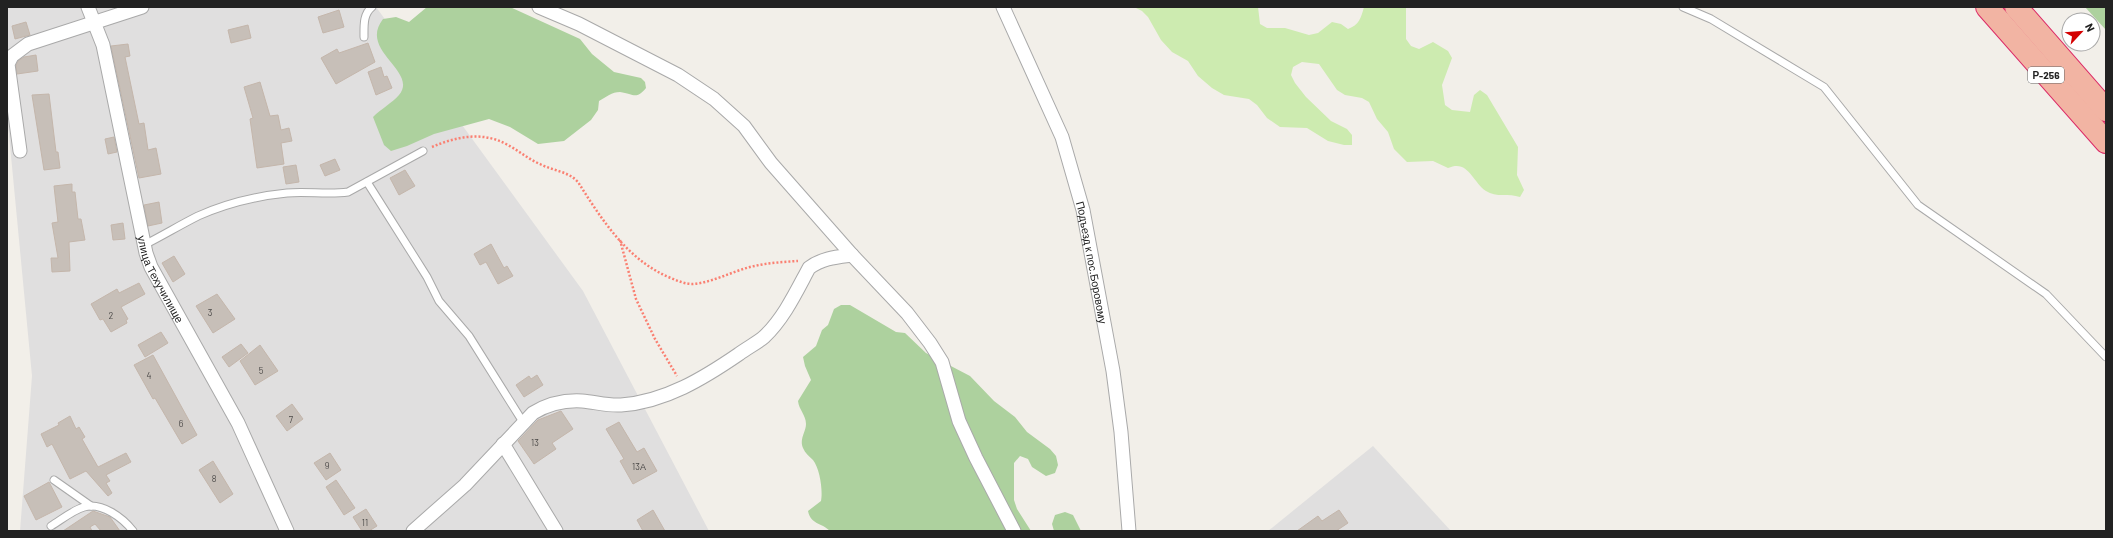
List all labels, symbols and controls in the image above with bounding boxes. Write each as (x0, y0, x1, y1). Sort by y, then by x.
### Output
north arrow (2061, 12, 2101, 52)
text: N (2083, 21, 2098, 34)
road number: Р-256 (2028, 67, 2064, 83)
street label: Подъезд к пос.Боровому (1074, 200, 1111, 325)
street label: улица Техучилище (136, 234, 187, 325)
house number: 3 (208, 307, 213, 318)
house number: 2 (109, 310, 114, 321)
house number: 5 (259, 365, 264, 376)
house number: 4 (147, 370, 152, 381)
house number: 7 (289, 414, 294, 425)
house number: 6 (179, 418, 184, 429)
house number: 13 (531, 437, 539, 448)
house number: 9 (325, 460, 330, 471)
house number: 13А (632, 461, 646, 472)
house number: 8 (212, 473, 217, 484)
house number: 11 (362, 517, 368, 528)

